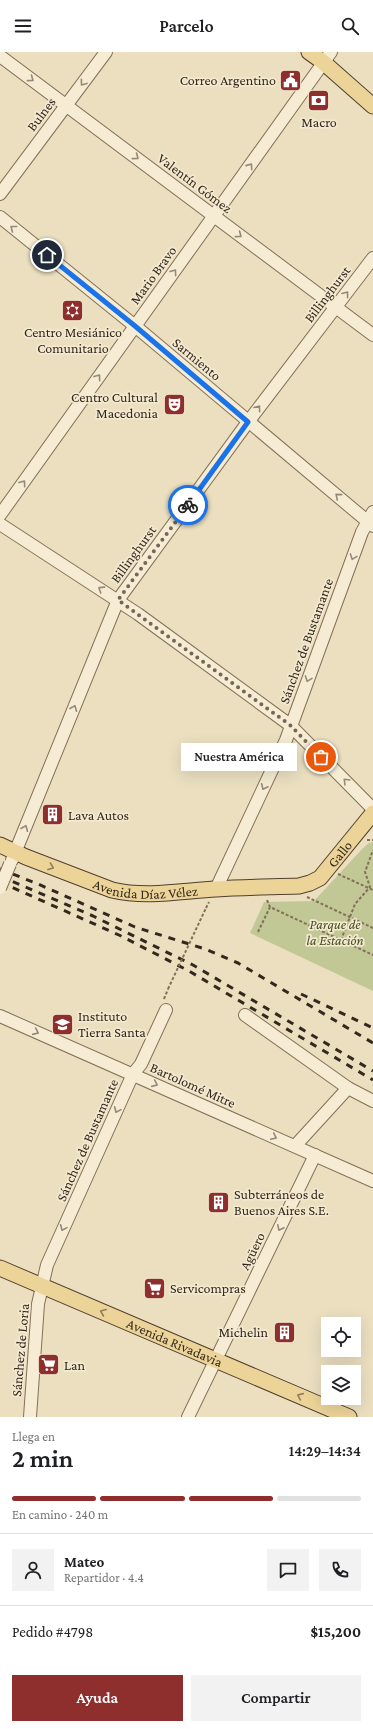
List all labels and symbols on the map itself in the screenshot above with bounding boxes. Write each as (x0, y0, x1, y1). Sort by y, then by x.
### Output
public building icon: Correo Argentino (278, 67, 304, 93)
place label: Correo Argentino (180, 72, 276, 88)
one-way arrow (27, 74, 34, 81)
one-way arrow (81, 79, 88, 86)
bank icon: Macro (306, 87, 332, 113)
street label: Bulnes (23, 94, 59, 134)
place label: Macro (301, 114, 337, 130)
street label: Valentín Gómez (155, 150, 235, 216)
one-way arrow (131, 152, 138, 159)
one-way arrow (245, 163, 252, 170)
one-way arrow (10, 225, 17, 232)
one-way arrow (235, 230, 242, 237)
pin (30, 238, 64, 272)
street label: Mario Bravo (126, 243, 180, 307)
street label: Billinghurst (301, 262, 354, 325)
one-way arrow (169, 269, 177, 276)
one-way arrow (341, 291, 348, 298)
synagogue icon: Centro Mesiánico Comunitario (60, 297, 86, 323)
place label: Centro Mesiánico Comunitario (24, 324, 122, 356)
street label: Sarmiento (170, 334, 224, 384)
one-way arrow (93, 375, 100, 382)
place label: Centro Cultural Macedonia (71, 389, 159, 421)
theatre icon: Centro Cultural Macedonia (161, 392, 187, 418)
one-way arrow (254, 406, 261, 413)
one-way arrow (18, 481, 25, 488)
courier (168, 485, 208, 525)
one-way arrow (335, 493, 342, 500)
street label: Billinghurst (107, 522, 159, 586)
one-way arrow (349, 553, 358, 560)
street label: Sánchez de Bustamante (276, 576, 336, 706)
one-way arrow (98, 586, 105, 594)
one-way arrow (304, 675, 312, 682)
one-way arrow (70, 705, 78, 712)
pin (304, 740, 338, 774)
callout: Nuestra América (181, 743, 297, 771)
one-way arrow (343, 778, 351, 786)
one-way arrow (261, 782, 269, 790)
building icon: Lava Autos (40, 802, 66, 828)
place label: Lava Autos (68, 807, 129, 823)
one-way arrow (20, 825, 28, 833)
street label: Gallo (324, 837, 355, 870)
one-way arrow (48, 863, 55, 871)
street label: Avenida Díaz Vélez (91, 876, 198, 902)
park label: Parque de la Estación (307, 916, 363, 948)
place label: Instituto Tierra Santa (78, 1008, 146, 1040)
school or university icon: Instituto Tierra Santa (50, 1011, 76, 1037)
one-way arrow (32, 1027, 39, 1035)
street label: Bartolomé Mitre (148, 1059, 238, 1111)
street label: Sánchez de Bustamante (53, 1076, 121, 1204)
one-way arrow (150, 1079, 158, 1087)
one-way arrow (114, 1106, 122, 1113)
one-way arrow (269, 1132, 277, 1140)
place label: Subterráneos de Buenos Aires S.E. (234, 1186, 329, 1218)
building icon: Subterráneos de Buenos Aires S.E. (206, 1189, 232, 1215)
one-way arrow (60, 1224, 68, 1232)
one-way arrow (277, 1224, 285, 1231)
street label: Agüero (236, 1230, 268, 1272)
supermarket icon: Servicompras (142, 1275, 168, 1301)
place label: Servicompras (170, 1280, 246, 1296)
street label: Sánchez de Loria (8, 1302, 32, 1397)
one-way arrow (100, 1308, 107, 1316)
street label: Avenida Rivadavia (124, 1315, 226, 1370)
building icon: Michelin (271, 1319, 297, 1345)
place label: Michelin (218, 1324, 268, 1340)
supermarket icon: Lan (35, 1352, 61, 1378)
place label: Lan (64, 1357, 85, 1373)
one-way arrow (297, 1393, 305, 1401)

